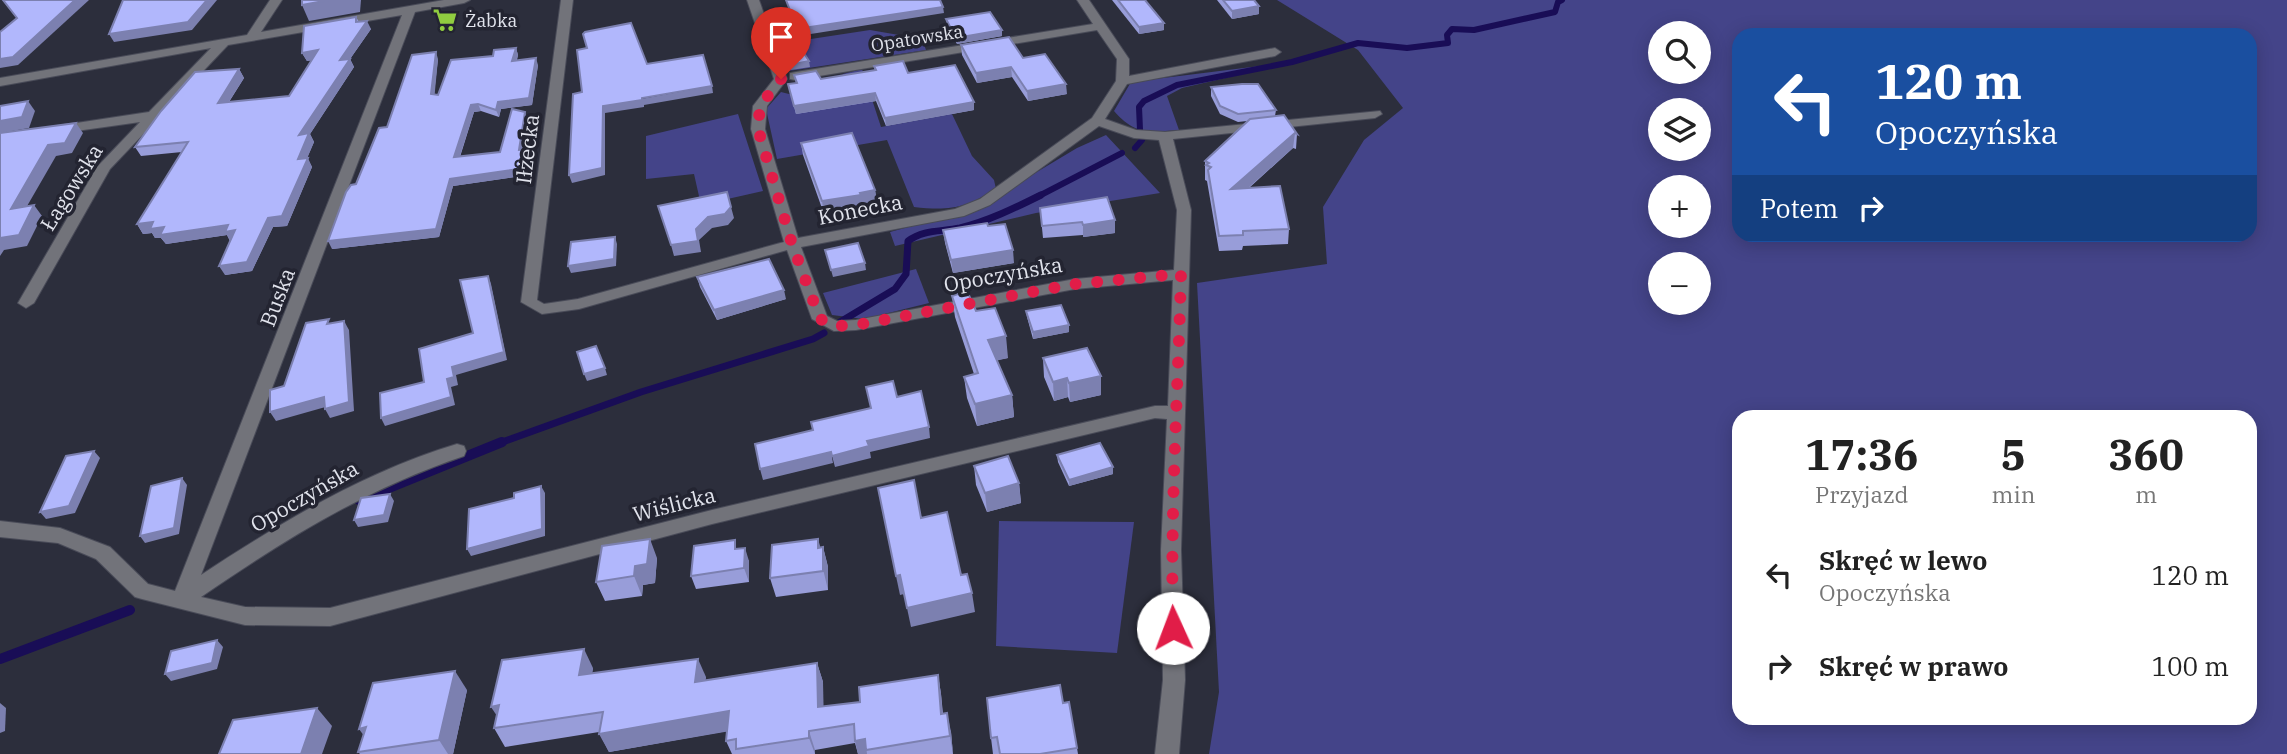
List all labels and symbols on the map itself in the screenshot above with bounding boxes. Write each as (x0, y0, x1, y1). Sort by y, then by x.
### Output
supermarket icon: Żabka (431, 6, 459, 34)
pin (751, 7, 811, 79)
place label: Żabka (465, 9, 517, 32)
street label: Opatowska (869, 19, 965, 57)
street label: Iłżecka (509, 113, 545, 185)
street label: Łagowska (33, 138, 109, 236)
street label: Konecka (815, 187, 905, 231)
street label: Opoczyńska (941, 250, 1065, 298)
street label: Buska (253, 264, 301, 330)
street label: Opoczyńska (245, 454, 363, 538)
street label: Wiślicka (630, 480, 718, 528)
position arrow (1136, 591, 1210, 665)

